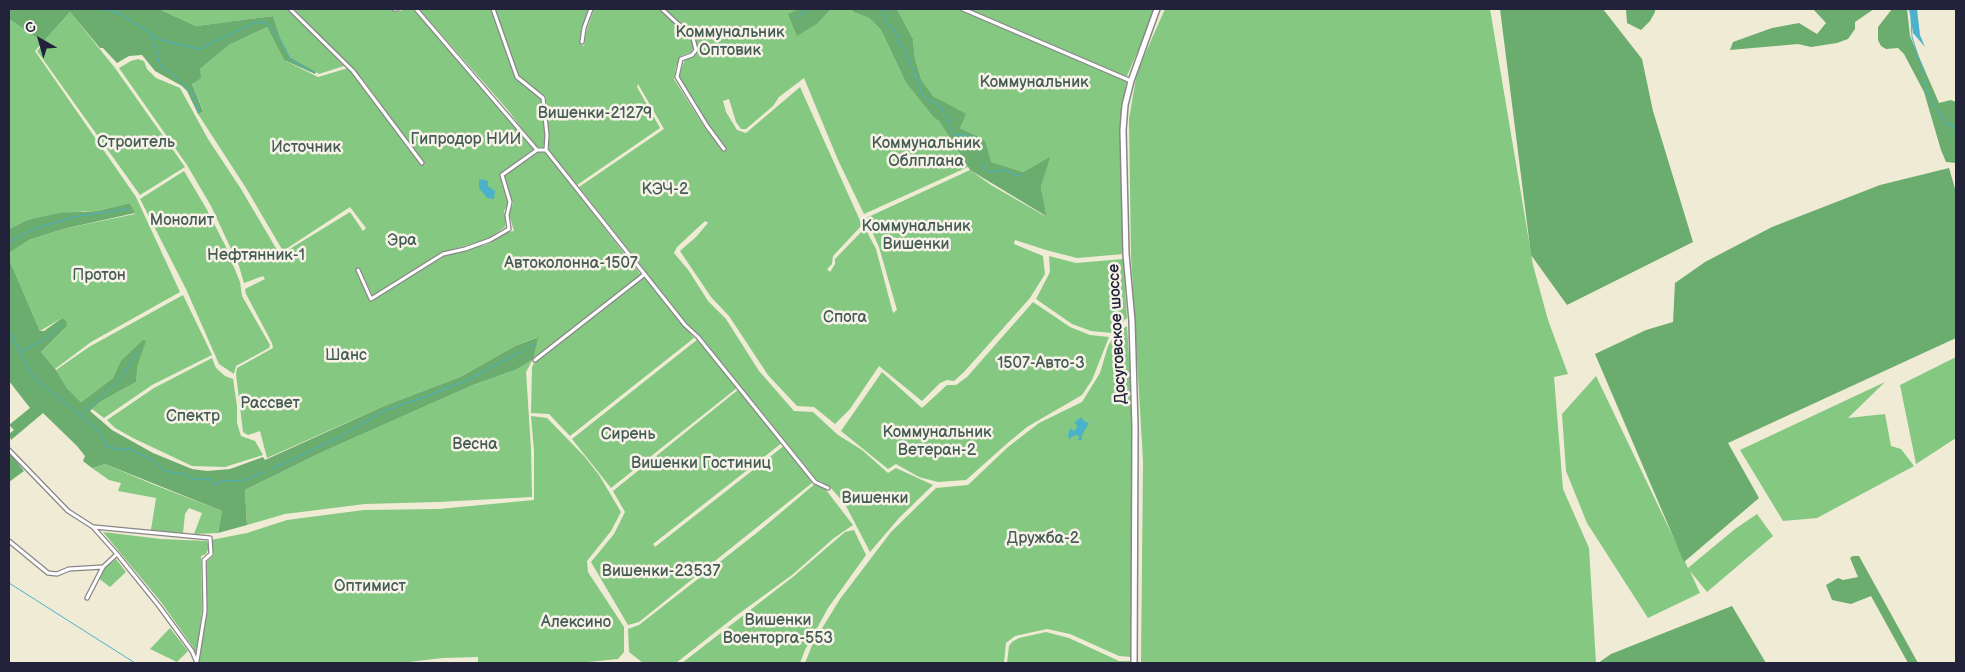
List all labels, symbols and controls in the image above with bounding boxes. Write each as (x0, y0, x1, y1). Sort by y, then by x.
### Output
north arrow (15, 15, 65, 65)
text: С (21, 18, 40, 37)
park label: Коммунальник Оптовик (675, 23, 785, 61)
park label: Коммунальник (979, 73, 1089, 93)
park label: Вишенки-21279 (538, 104, 652, 124)
park label: Гипродор НИИ (411, 130, 521, 150)
park label: Строитель (97, 133, 175, 153)
park label: Коммунальник Облплана (871, 134, 981, 172)
park label: Источник (271, 138, 341, 158)
park label: КЭЧ-2 (642, 180, 688, 200)
park label: Монолит (150, 211, 214, 231)
park label: Коммунальник Вишенки (861, 217, 971, 255)
park label: Эра (387, 231, 417, 251)
park label: Нефтянник-1 (207, 246, 305, 266)
park label: Автоколонна-1507 (504, 254, 638, 274)
street label: Досуговское шоссе (1105, 263, 1131, 405)
park label: Протон (72, 266, 126, 286)
park label: Спога (823, 308, 867, 328)
park label: Шанс (325, 346, 367, 366)
park label: 1507-Авто-3 (997, 354, 1085, 374)
park label: Рассвет (240, 394, 300, 414)
park label: Спектр (166, 407, 220, 427)
park label: Коммунальник Ветеран-2 (882, 423, 992, 461)
park label: Сирень (601, 425, 655, 445)
park label: Весна (452, 435, 498, 455)
park label: Вишенки Гостиниц (631, 454, 771, 474)
park label: Вишенки (842, 489, 908, 509)
park label: Дружба-2 (1007, 529, 1079, 549)
park label: Вишенки-23537 (602, 562, 720, 582)
park label: Оптимист (334, 577, 406, 597)
park label: Вишенки Военторга-553 (723, 611, 833, 649)
park label: Алексино (541, 613, 611, 633)

